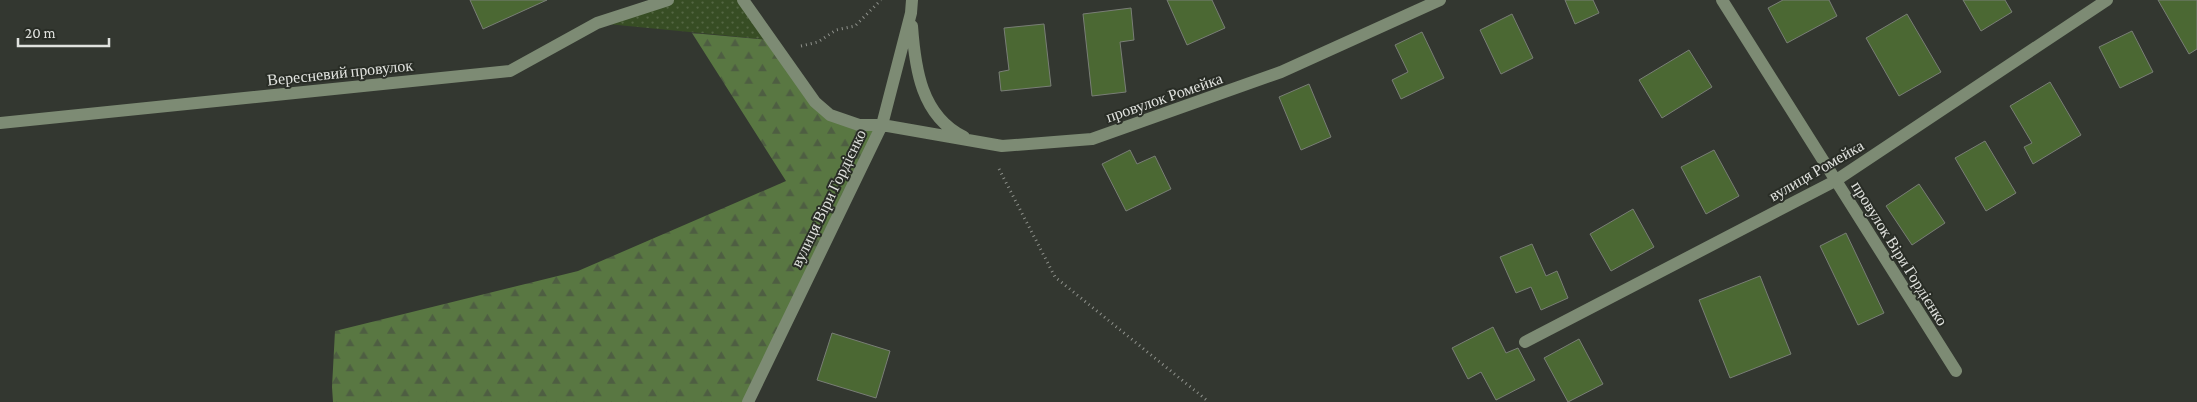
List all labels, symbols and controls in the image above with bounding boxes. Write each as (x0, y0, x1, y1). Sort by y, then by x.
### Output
scale bar (18, 15, 109, 47)
text: 20 m (25, 25, 56, 41)
street label: Вересневий провулок (266, 56, 414, 90)
street label: провулок Ромейка (1104, 70, 1225, 126)
street label: вулиця Віри Гордієнко (788, 127, 870, 270)
street label: вулиця Ромейка (1766, 136, 1867, 205)
street label: провулок Віри Гордієнко (1847, 178, 1951, 329)

